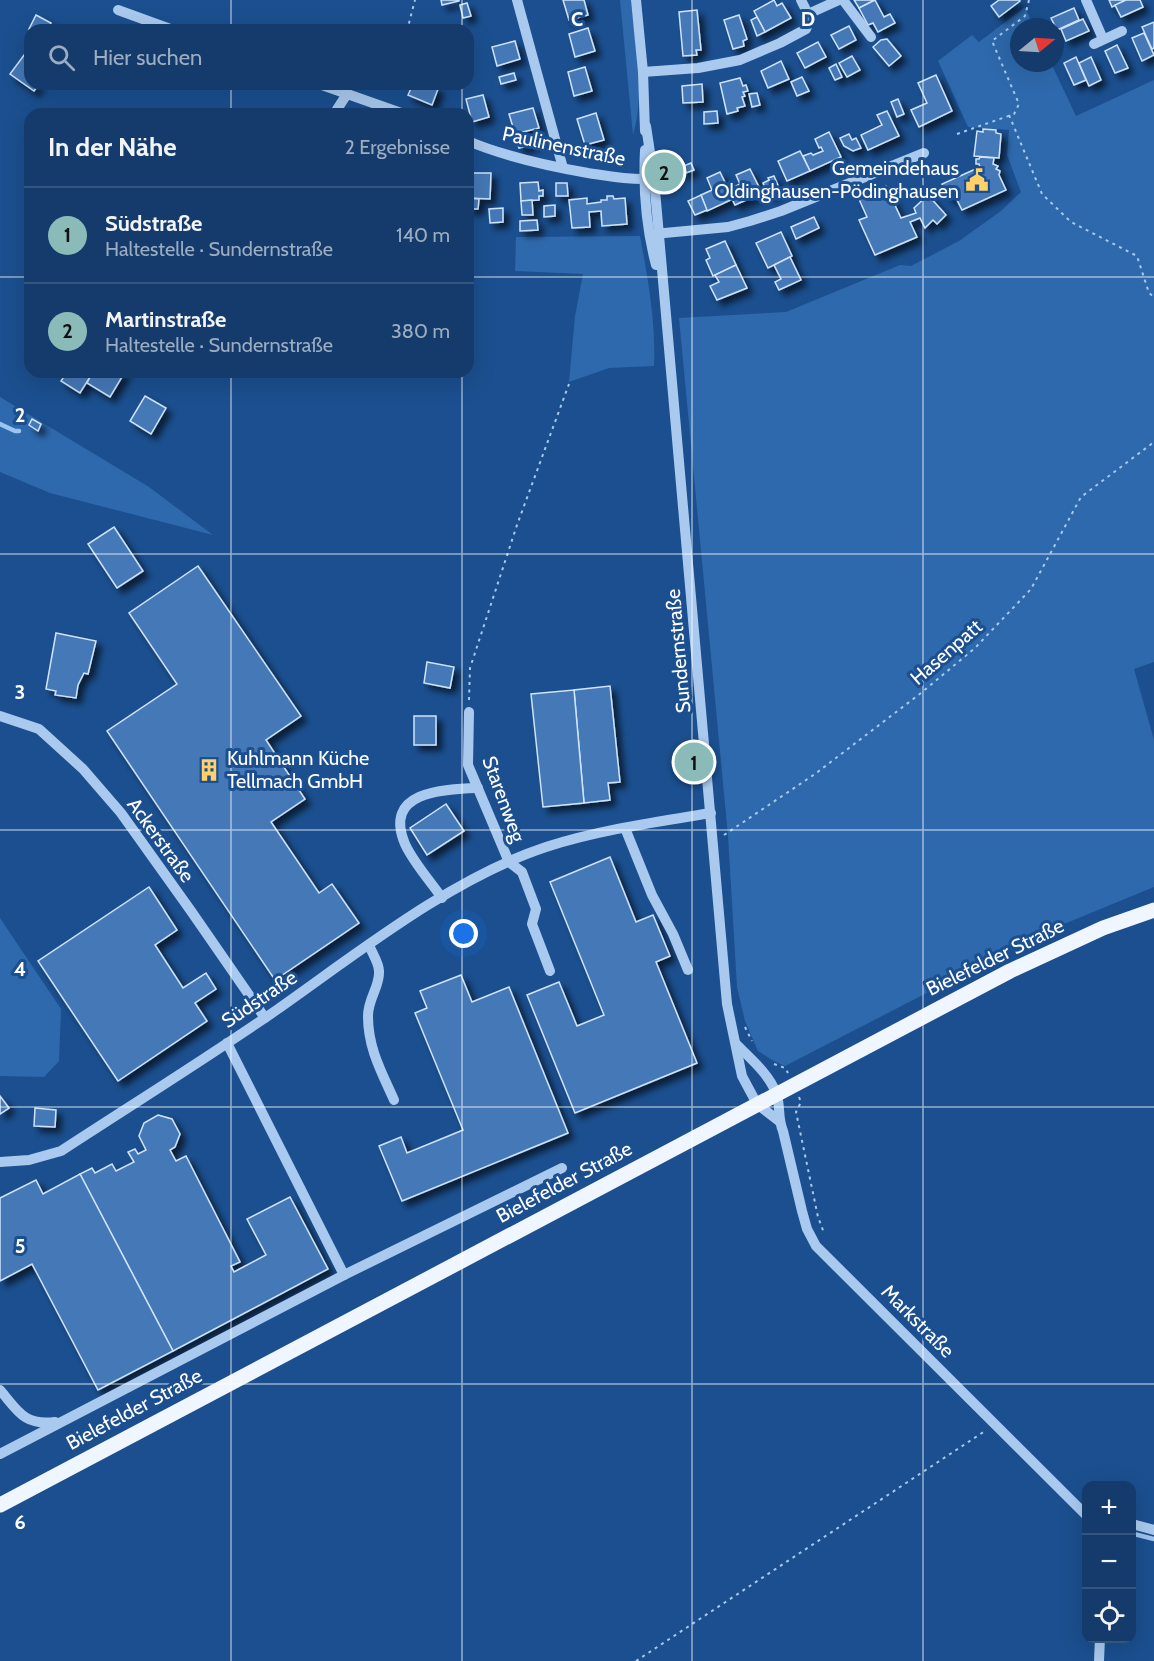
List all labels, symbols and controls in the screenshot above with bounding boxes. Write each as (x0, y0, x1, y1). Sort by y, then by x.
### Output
text: C (571, 7, 583, 31)
text: D (801, 7, 815, 31)
north arrow (1010, 18, 1064, 72)
search box (24, 24, 474, 90)
icon: search (45, 41, 78, 74)
text: Hier suchen (93, 44, 202, 71)
street label: Paulinenstraße (500, 121, 628, 171)
text: In der Nähe (48, 131, 177, 163)
text: 2 Ergebnisse (344, 135, 450, 159)
pin: 2 (644, 150, 684, 195)
place label: Gemeindehaus Oldinghausen-Pödinghausen (714, 156, 959, 203)
public building icon: Gemeindehaus Oldinghausen-Pödinghausen (964, 167, 990, 193)
text: Südstraße (105, 210, 202, 237)
text: 1 (64, 223, 71, 247)
text: 140 m (396, 223, 450, 247)
text: Haltestelle · Sundernstraße (105, 237, 333, 261)
text: Martinstraße (105, 306, 226, 333)
text: 2 (62, 319, 73, 343)
text: 380 m (391, 319, 450, 343)
text: Haltestelle · Sundernstraße (105, 333, 333, 357)
text: 2 (15, 403, 25, 427)
street label: Sundernstraße (661, 588, 695, 714)
street label: Hasenpatt (905, 614, 987, 690)
text: 3 (15, 680, 25, 704)
pin: 1 (674, 740, 714, 784)
place label: Kuhlmann Küche Tellmach GmbH (227, 746, 369, 793)
street label: Starenweg (477, 753, 531, 846)
building icon: Kuhlmann Küche Tellmach GmbH (196, 757, 222, 783)
street label: Ackerstraße (122, 793, 200, 887)
street label: Bielefelder Straße (922, 913, 1068, 1001)
your location (449, 919, 478, 948)
text: 4 (14, 957, 26, 981)
street label: Südstraße (217, 965, 301, 1033)
street label: Bielefelder Straße (492, 1136, 636, 1228)
text: 5 (15, 1234, 25, 1258)
street label: Markstraße (876, 1279, 960, 1363)
street label: Bielefelder Straße (62, 1363, 206, 1455)
map controls (1082, 1481, 1136, 1643)
button: + (1082, 1481, 1136, 1535)
text: 6 (14, 1510, 26, 1534)
button: − (1082, 1535, 1136, 1589)
button: locate (1082, 1589, 1136, 1643)

